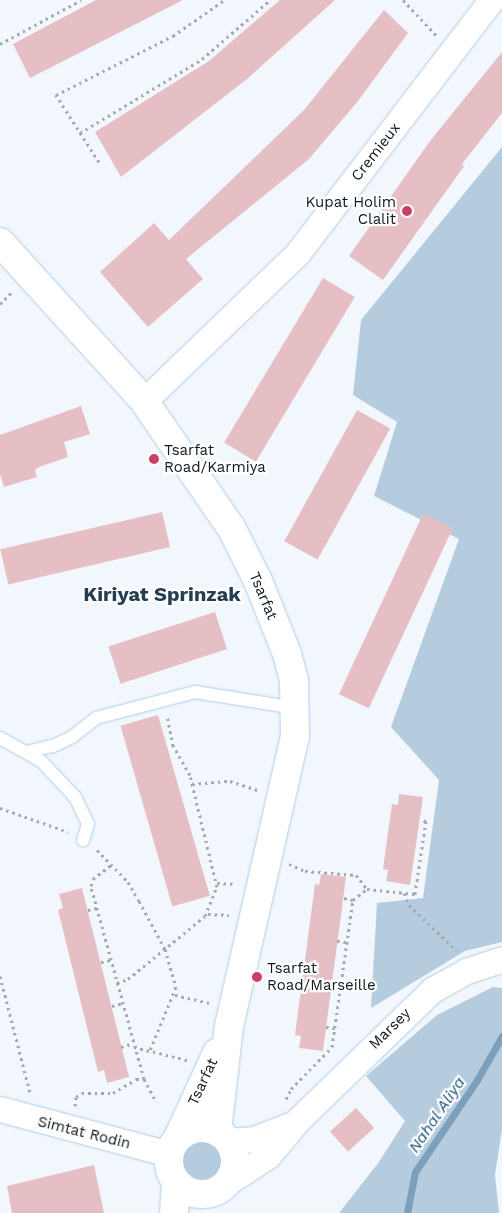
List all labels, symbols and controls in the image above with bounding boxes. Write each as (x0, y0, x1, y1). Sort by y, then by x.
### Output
street label: Cremieux (348, 119, 404, 185)
place label: Kupat Holim Clalit (306, 193, 396, 228)
marker: Kupat Holim Clalit (400, 204, 414, 218)
place label: Tsarfat Road/Karmiya (164, 441, 266, 476)
marker: Tsarfat Road/Karmiya (148, 453, 160, 465)
street label: Tsarfat (245, 569, 281, 623)
district label: Kiriyat Sprinzak (83, 582, 241, 606)
place label: Tsarfat Road/Marseille (267, 959, 376, 994)
marker: Tsarfat Road/Marseille (251, 971, 263, 983)
street label: Marsey (366, 1005, 414, 1053)
street label: Tsarfat (184, 1056, 222, 1108)
water label: Nahal Aliya (404, 1073, 470, 1157)
street label: Simtat Rodin (36, 1113, 132, 1153)

